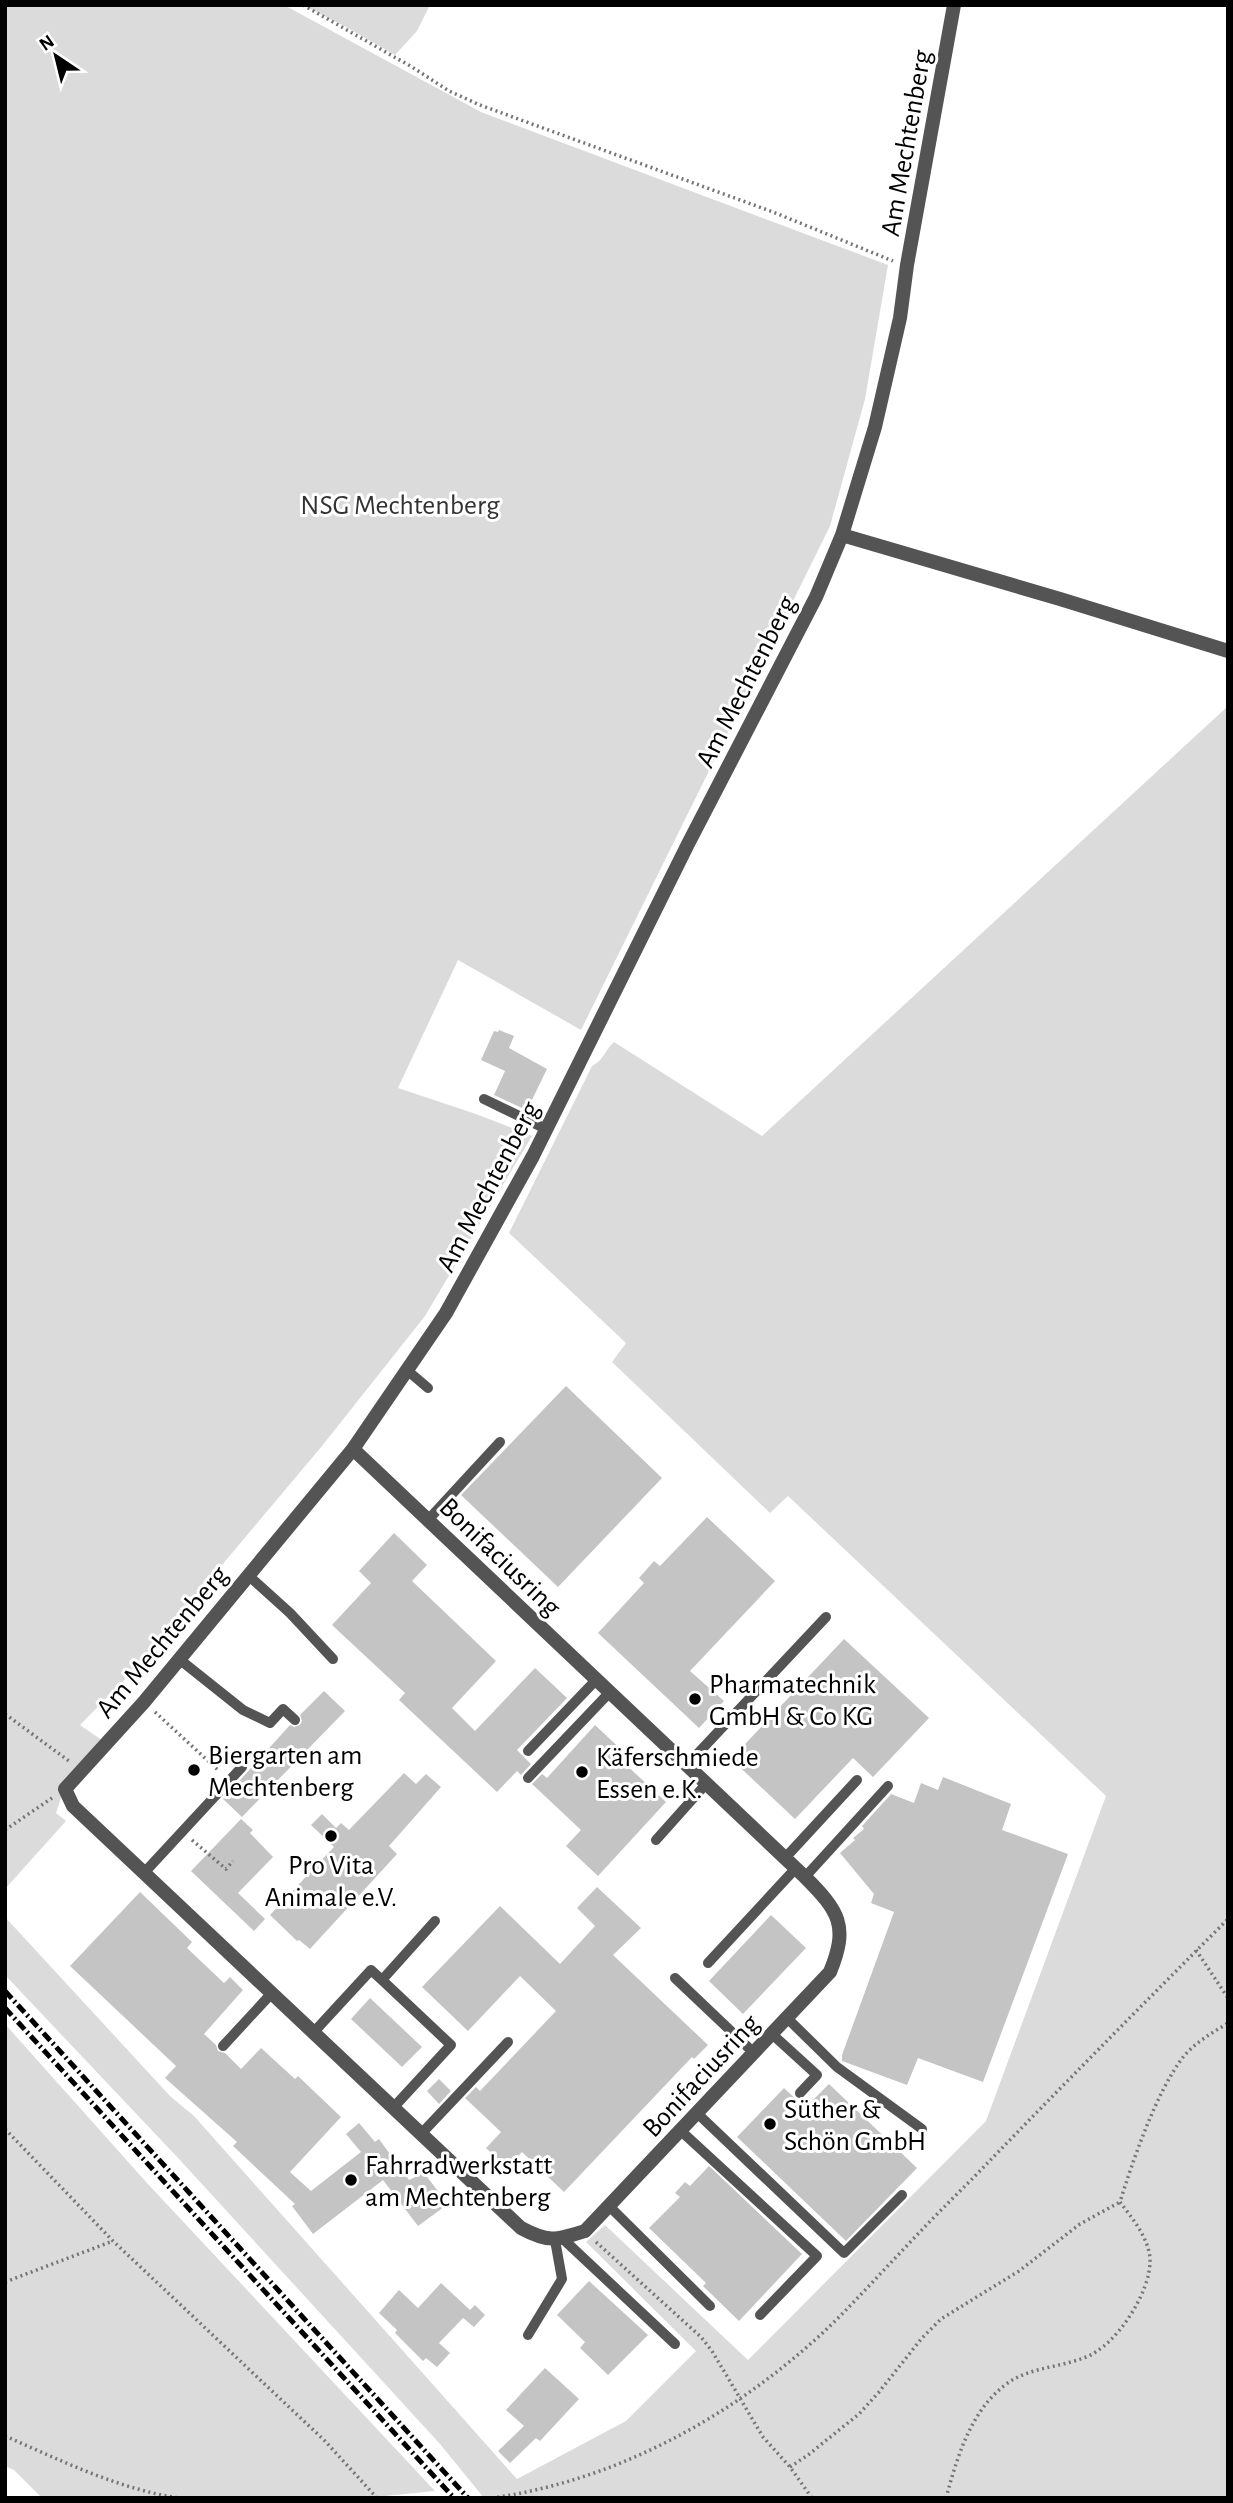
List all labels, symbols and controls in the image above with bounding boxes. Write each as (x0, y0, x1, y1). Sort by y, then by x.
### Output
north arrow (21, 21, 91, 91)
text: N (36, 32, 58, 55)
street label: Am Mechtenberg (877, 48, 937, 239)
park label: NSG Mechtenberg (300, 492, 500, 520)
street label: Am Mechtenberg (691, 591, 802, 772)
street label: Am Mechtenberg (432, 1097, 546, 1277)
street label: Bonifaciusring (434, 1493, 566, 1622)
street label: Am Mechtenberg (91, 1561, 234, 1724)
place label: Pharmatechnik GmbH & Co KG (709, 1671, 876, 1731)
marker: Pharmatechnik GmbH & Co KG (687, 1691, 703, 1707)
place label: Biergarten am Mechtenberg (208, 1742, 362, 1802)
place label: Käferschmiede Essen e.K. (596, 1744, 759, 1804)
marker: Biergarten am Mechtenberg (186, 1762, 202, 1778)
marker: Käferschmiede Essen e.K. (574, 1764, 590, 1780)
marker: Pro Vita Animale e.V. (323, 1828, 339, 1844)
place label: Pro Vita Animale e.V. (265, 1852, 397, 1912)
street label: Bonifaciusring (638, 2009, 765, 2143)
place label: Süther & Schön GmbH (784, 2096, 926, 2156)
marker: Süther & Schön GmbH (762, 2116, 778, 2132)
place label: Fahrradwerkstatt am Mechtenberg (365, 2152, 552, 2212)
marker: Fahrradwerkstatt am Mechtenberg (343, 2172, 359, 2188)

